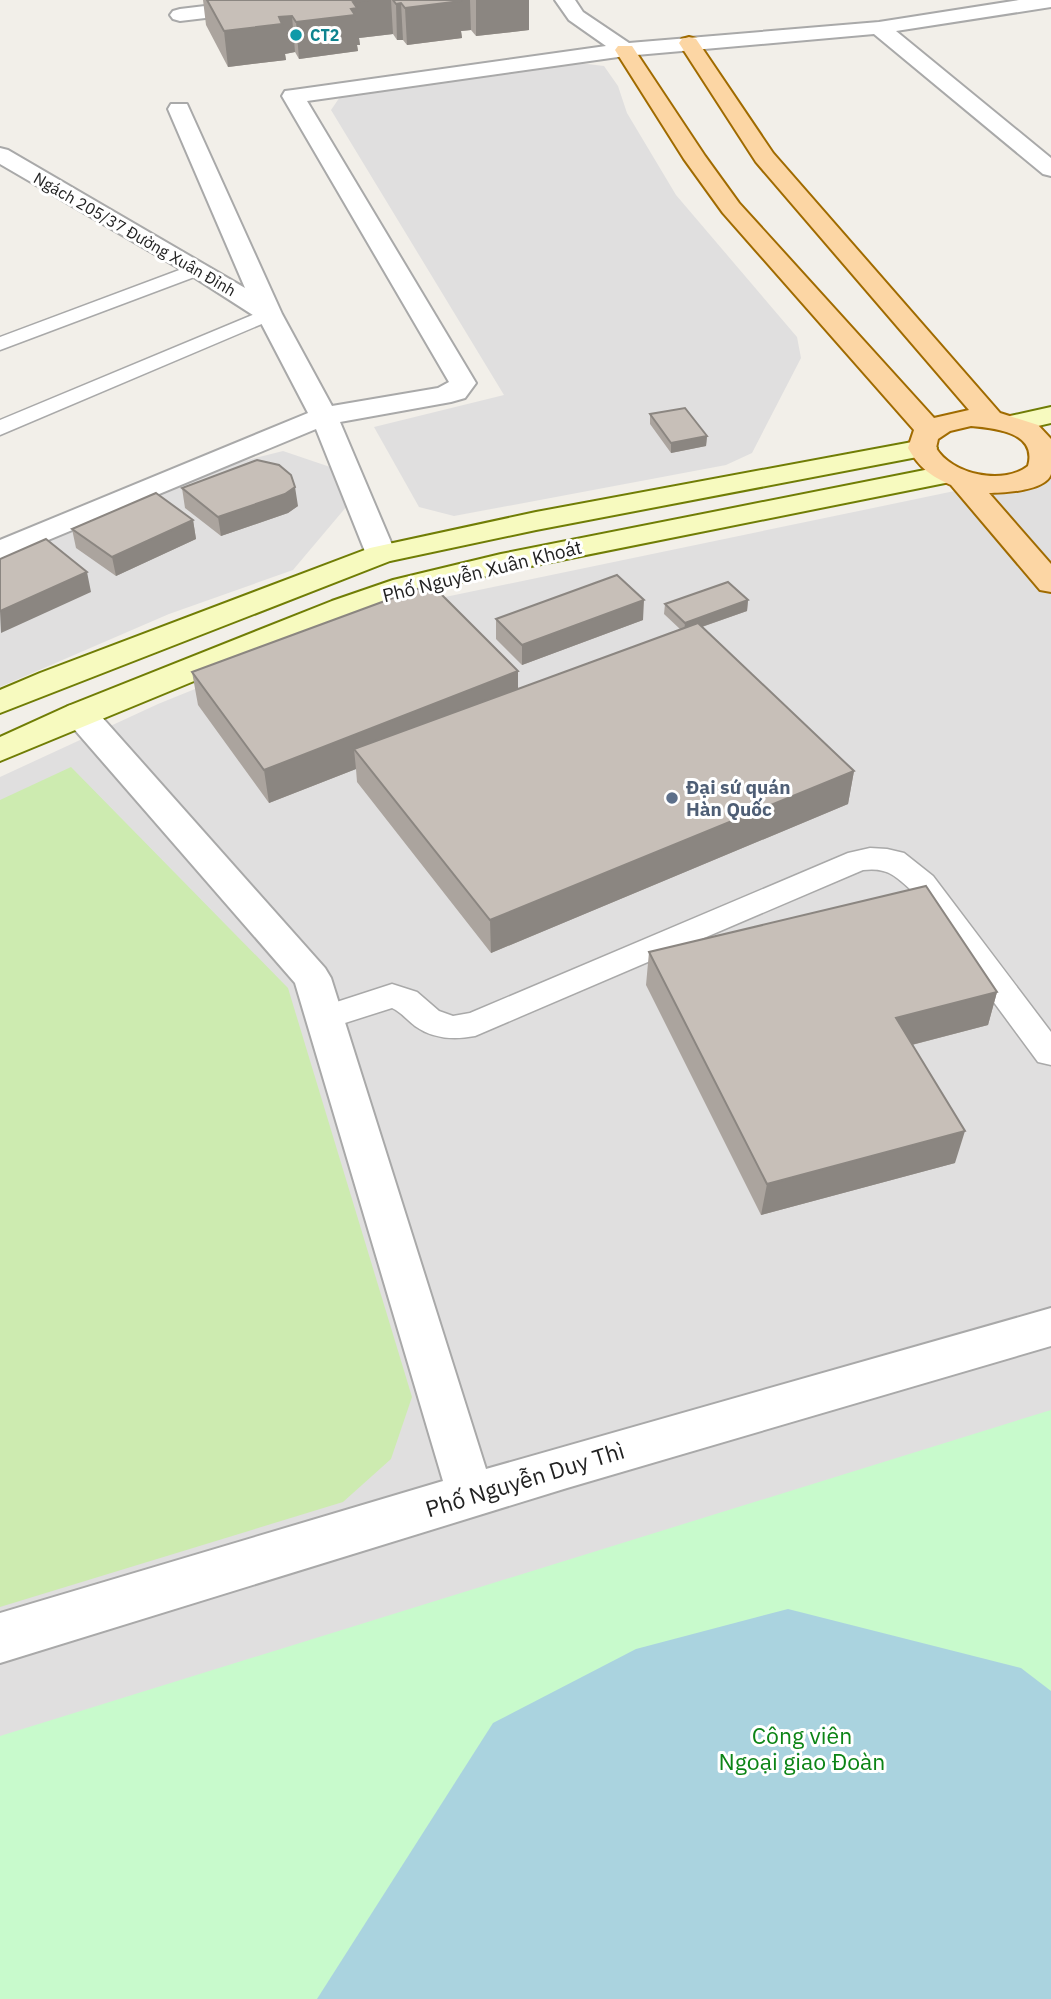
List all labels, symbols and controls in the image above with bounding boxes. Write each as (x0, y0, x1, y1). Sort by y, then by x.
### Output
place label: CT2 (310, 25, 339, 45)
marker: CT2 (288, 27, 304, 43)
street label: Ngách 205/37 Đường Xuân Đỉnh (30, 168, 240, 300)
street label: Phố Nguyễn Xuân Khoát (380, 535, 584, 607)
place label: Đại sứ quán Hàn Quốc (686, 775, 790, 821)
marker: Đại sứ quán Hàn Quốc (664, 790, 680, 806)
street label: Phố Nguyễn Duy Thì (422, 1435, 628, 1524)
park label: Công viên Ngoại giao Đoàn (719, 1720, 885, 1776)

